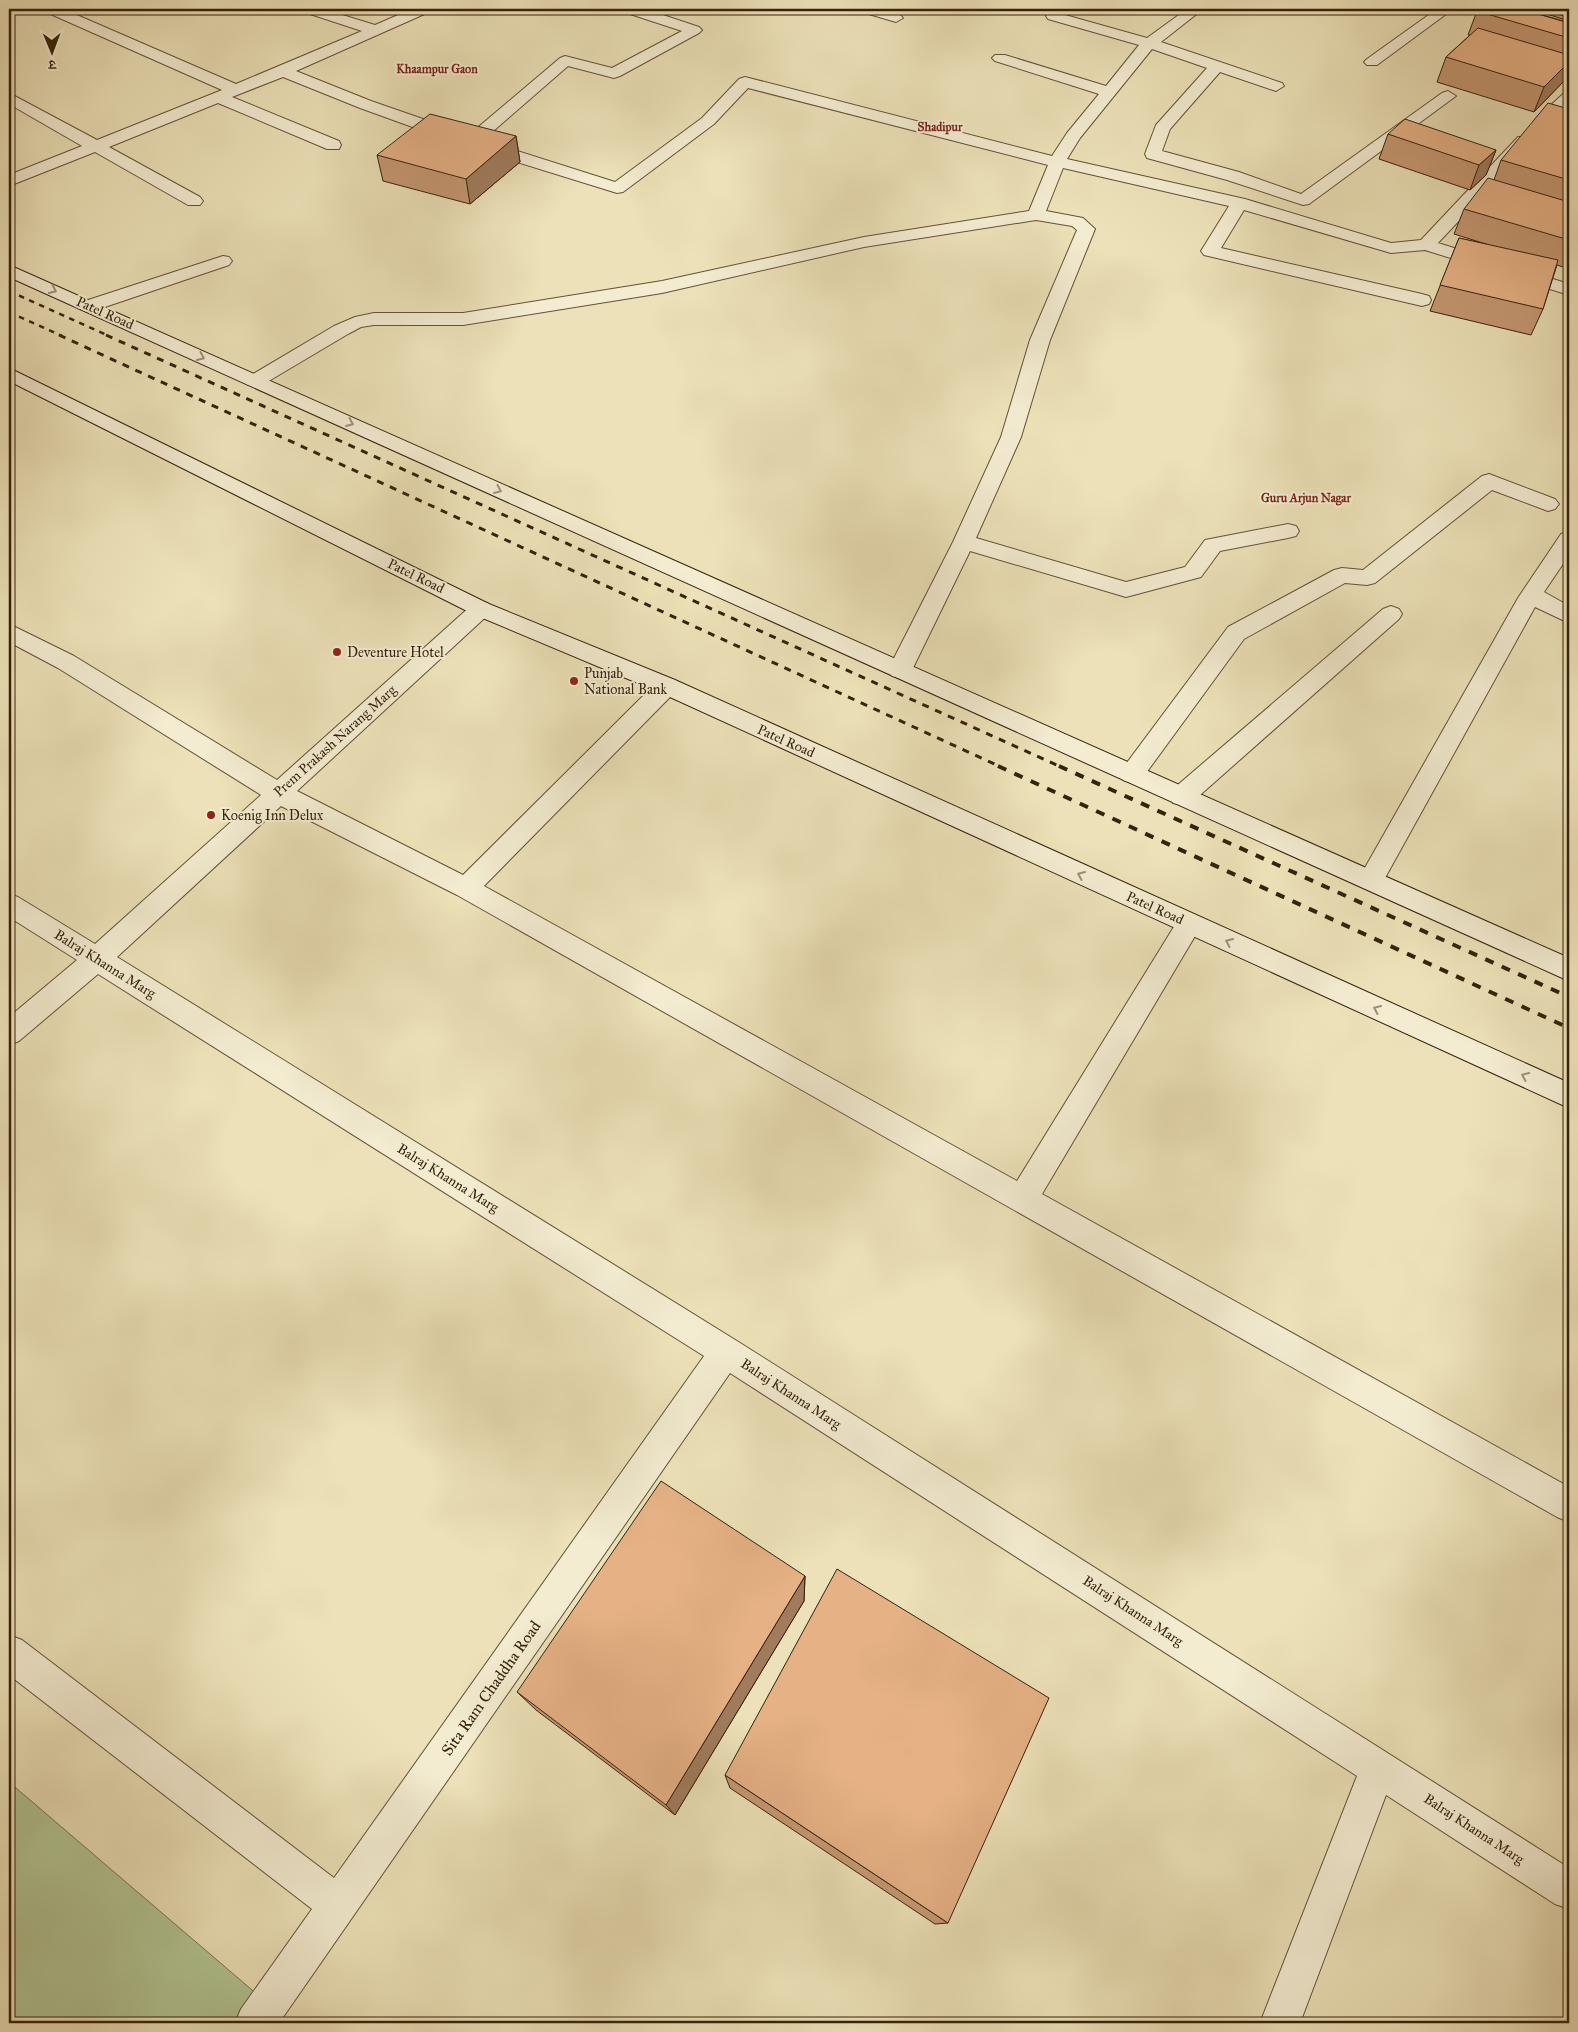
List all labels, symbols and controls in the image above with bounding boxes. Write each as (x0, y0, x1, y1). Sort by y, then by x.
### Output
north arrow (28, 28, 78, 78)
text: उ (48, 56, 57, 73)
district label: Khaampur Gaon (396, 62, 478, 77)
district label: Shadipur (918, 120, 963, 135)
one-way arrow (48, 284, 57, 294)
street label: Patel Road (74, 293, 136, 333)
one-way arrow (196, 350, 205, 361)
one-way arrow (345, 417, 354, 428)
one-way arrow (493, 483, 502, 494)
district label: Guru Arjun Nagar (1261, 491, 1351, 506)
street label: Patel Road (385, 555, 447, 597)
place label: Deventure Hotel (347, 644, 444, 661)
marker: Deventure Hotel (331, 646, 343, 658)
place label: Punjab National Bank (584, 665, 667, 698)
marker: Punjab National Bank (568, 675, 580, 687)
street label: Prem Prakash Narang Marg (270, 681, 400, 801)
street label: Patel Road (755, 721, 817, 761)
place label: Koenig Inn Delux (221, 807, 324, 824)
marker: Koenig Inn Delux (205, 809, 217, 821)
one-way arrow (1077, 870, 1086, 881)
street label: Patel Road (1124, 888, 1186, 928)
street label: Balraj Khanna Marg (51, 926, 159, 1002)
one-way arrow (1225, 937, 1234, 948)
one-way arrow (1373, 1004, 1382, 1015)
one-way arrow (1521, 1071, 1530, 1082)
street label: Balraj Khanna Marg (394, 1140, 502, 1216)
street label: Balraj Khanna Marg (738, 1355, 845, 1433)
street label: Balraj Khanna Marg (1080, 1572, 1187, 1650)
street label: Sita Ram Chaddha Road (437, 1617, 545, 1759)
street label: Balraj Khanna Marg (1421, 1790, 1528, 1868)

